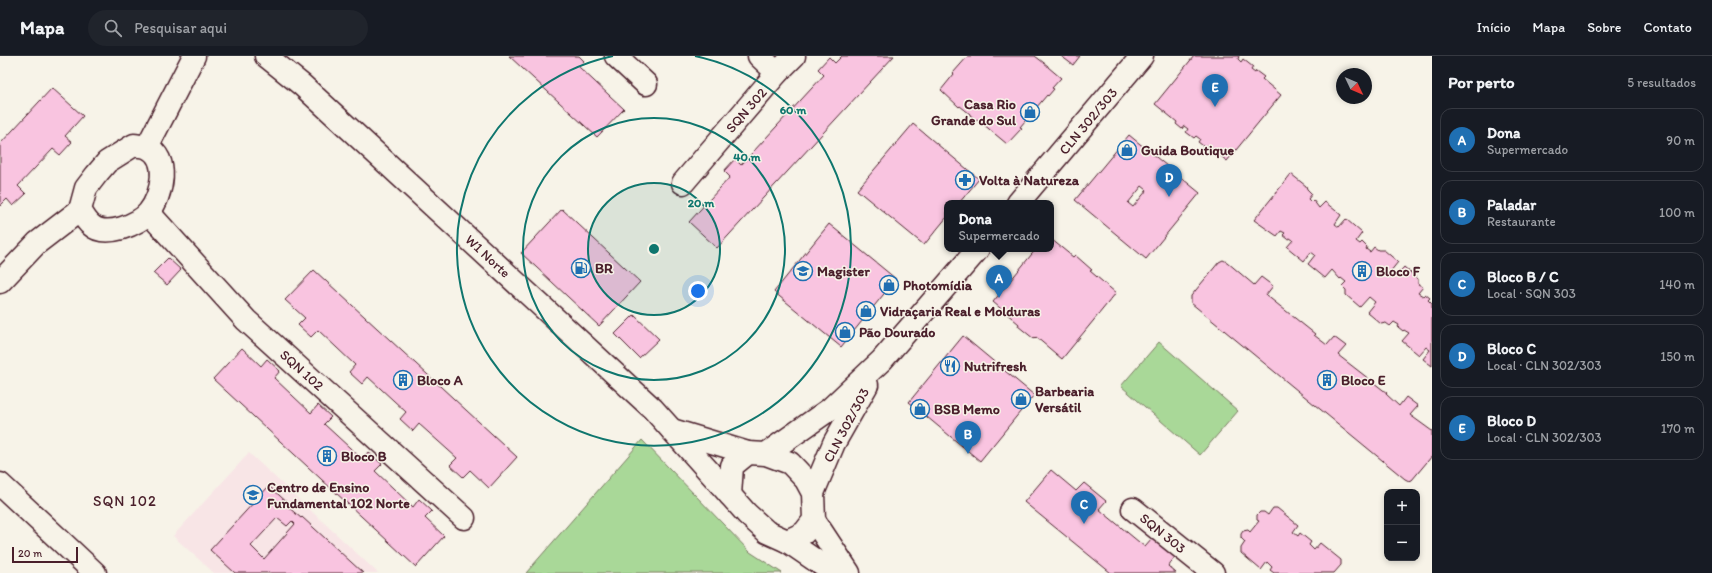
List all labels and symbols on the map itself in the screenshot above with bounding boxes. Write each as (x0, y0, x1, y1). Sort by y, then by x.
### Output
north arrow (1336, 68, 1372, 104)
pin: E (1202, 74, 1228, 107)
street label: SQN 302 (722, 84, 771, 136)
street label: CLN 302/303 (1055, 84, 1122, 158)
place label: Casa Rio Grande do Sul (931, 96, 1017, 129)
shop icon: Casa Rio Grande do Sul (1019, 101, 1041, 123)
text: 60 m (780, 103, 807, 117)
shop icon: Guida Boutique (1116, 139, 1138, 161)
place label: Guida Boutique (1141, 142, 1234, 159)
text: 40 m (733, 150, 762, 164)
pin: D (1156, 164, 1182, 197)
pharmacy icon: Volta à Natureza (954, 169, 976, 191)
place label: Volta à Natureza (979, 172, 1080, 189)
text: 20 m (688, 196, 715, 210)
street label: W1 Norte (461, 231, 514, 282)
centre of rings (647, 242, 661, 256)
fuel station icon: BR (570, 257, 592, 279)
place label: BR (595, 260, 613, 277)
school or university icon: Magister (792, 260, 814, 282)
building icon: Bloco F (1351, 260, 1373, 282)
place label: Magister (817, 263, 870, 280)
place label: Bloco F (1376, 263, 1421, 280)
pin: A (986, 265, 1012, 298)
shop icon: Photomídia (878, 274, 900, 296)
place label: Photomídia (903, 277, 973, 294)
your location (688, 281, 708, 301)
shop icon: Vidraçaria Real e Molduras (855, 300, 877, 322)
place label: Vidraçaria Real e Molduras (880, 303, 1040, 320)
shop icon: Pão Dourado (834, 321, 856, 343)
place label: Pão Dourado (859, 324, 935, 341)
street label: SQN 102 (276, 346, 328, 395)
restaurant icon: Nutrifresh (939, 355, 961, 377)
place label: Nutrifresh (964, 358, 1027, 375)
building icon: Bloco A (392, 369, 414, 391)
building icon: Bloco E (1316, 369, 1338, 391)
place label: Bloco A (417, 372, 464, 389)
place label: Bloco E (1341, 372, 1386, 389)
place label: Barbearia Versátil (1035, 383, 1094, 416)
street label: CLN 302/303 (820, 385, 873, 465)
shop icon: Barbearia Versátil (1010, 388, 1032, 410)
shop icon: BSB Memo (909, 398, 931, 420)
place label: BSB Memo (934, 401, 1000, 418)
pin: B (955, 421, 981, 454)
building icon: Bloco B (316, 445, 338, 467)
place label: Bloco B (341, 448, 387, 465)
place label: Centro de Ensino Fundamental 102 Norte (267, 479, 410, 512)
school or university icon: Centro de Ensino Fundamental 102 Norte (242, 484, 264, 506)
pin: C (1071, 491, 1097, 524)
district label: SQN 102 (93, 492, 157, 510)
street label: SQN 303 (1136, 510, 1189, 557)
scale bar (12, 545, 78, 564)

